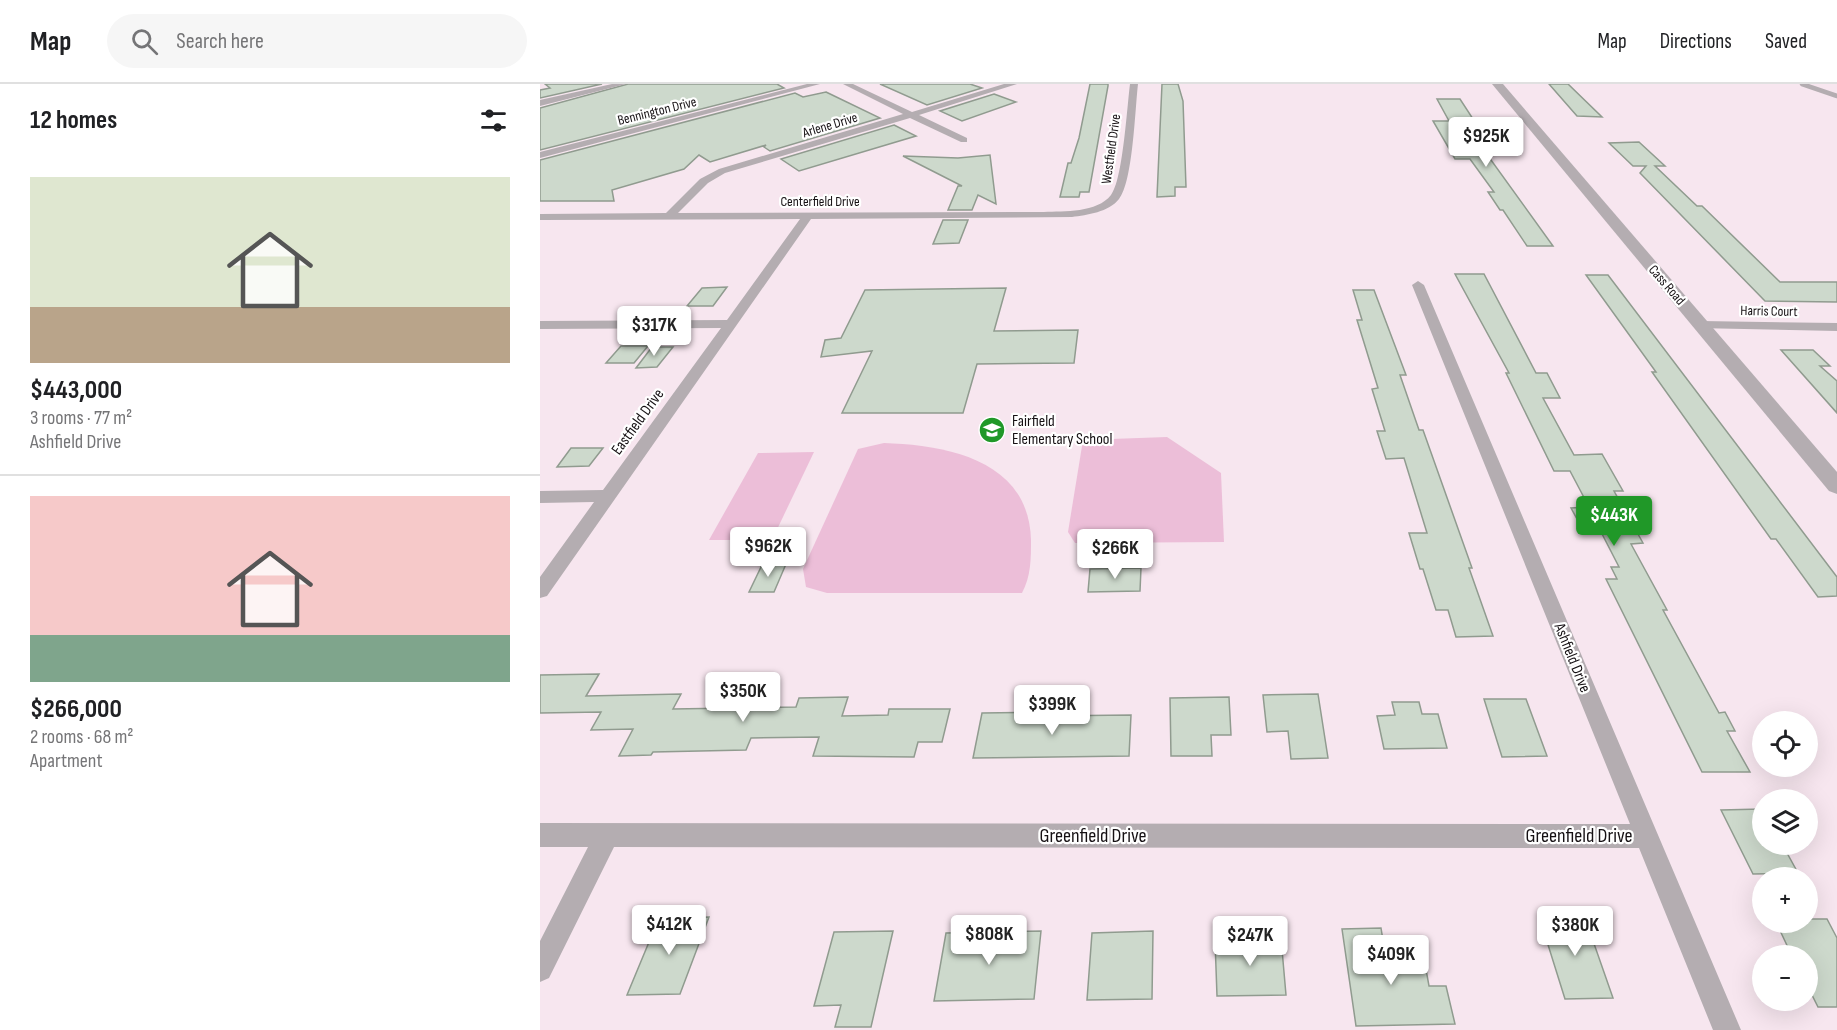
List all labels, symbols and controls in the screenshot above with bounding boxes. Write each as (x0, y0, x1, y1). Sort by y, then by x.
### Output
search box (107, 14, 527, 68)
text: Map (30, 25, 71, 58)
icon: search (128, 25, 161, 58)
text: Search here (176, 28, 264, 55)
text: Map (1597, 29, 1627, 54)
text: Directions (1660, 29, 1732, 54)
text: Saved (1765, 29, 1807, 54)
street label: Bennington Drive (616, 93, 698, 129)
icon: filters (477, 104, 510, 137)
text: 12 homes (30, 105, 117, 136)
street label: Arlene Drive (799, 109, 860, 142)
street label: Westfield Drive (1098, 113, 1124, 185)
pin: $925K (1444, 117, 1528, 168)
text: $925K (1462, 124, 1510, 148)
street label: Centerfield Drive (780, 193, 860, 210)
icon: home (216, 216, 324, 324)
street label: Cass Road (1645, 262, 1689, 309)
street label: Harris Court (1740, 302, 1798, 320)
pin: $317K (612, 306, 696, 357)
text: $317K (631, 313, 677, 337)
text: $443,000 (30, 375, 122, 406)
street label: Eastfield Drive (608, 385, 668, 459)
text: 3 rooms · 77 m² (30, 406, 132, 430)
place label: Fairfield Elementary School (1012, 412, 1112, 449)
school or university icon: Fairfield Elementary School (977, 415, 1007, 445)
text: Ashfield Drive (30, 430, 121, 454)
pin: $443K (1572, 496, 1656, 547)
text: $443K (1590, 503, 1638, 527)
pin: $962K (726, 527, 810, 578)
pin: $266K (1073, 529, 1157, 580)
text: $962K (744, 534, 792, 558)
icon: home (216, 535, 324, 643)
text: $266K (1091, 536, 1139, 560)
street label: Ashfield Drive (1549, 620, 1594, 695)
pin: $350K (701, 672, 785, 723)
text: $350K (719, 679, 767, 703)
pin: $399K (1010, 685, 1094, 736)
text: $399K (1028, 692, 1076, 716)
text: $266,000 (30, 694, 122, 725)
map controls (1752, 711, 1818, 1011)
button: locate (1752, 711, 1818, 777)
text: 2 rooms · 68 m² (30, 725, 134, 749)
text: Apartment (30, 749, 103, 773)
button: layers (1752, 789, 1818, 855)
street label: Greenfield Drive (1039, 824, 1147, 848)
street label: Greenfield Drive (1525, 824, 1633, 848)
button: + (1752, 867, 1818, 933)
pin: $412K (627, 905, 711, 956)
pin: $380K (1533, 906, 1617, 957)
text: $412K (646, 912, 692, 936)
text: $380K (1551, 913, 1599, 937)
pin: $808K (947, 915, 1031, 966)
pin: $247K (1208, 916, 1292, 967)
text: $808K (965, 922, 1013, 946)
text: $247K (1227, 923, 1273, 947)
pin: $409K (1349, 935, 1433, 986)
text: $409K (1367, 942, 1415, 966)
button: − (1752, 945, 1818, 1011)

